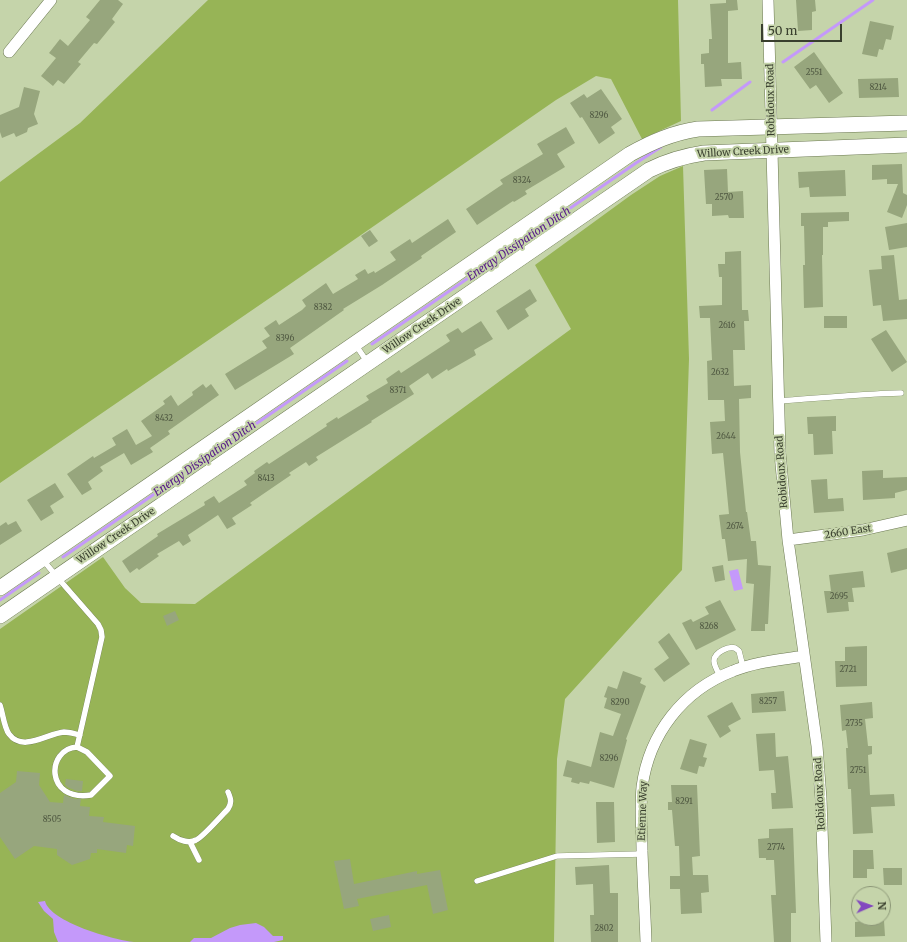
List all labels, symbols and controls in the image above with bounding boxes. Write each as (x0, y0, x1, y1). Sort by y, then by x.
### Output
scale bar (763, 16, 844, 42)
text: 50 m (768, 23, 797, 38)
street label: Robidoux Road (764, 64, 778, 136)
house number: 2551 (806, 68, 822, 78)
house number: 8214 (869, 83, 887, 93)
house number: 8296 (590, 111, 608, 121)
street label: Willow Creek Drive (697, 144, 789, 160)
house number: 8324 (513, 176, 531, 186)
house number: 2570 (715, 193, 733, 203)
water label: Energy Dissipation Ditch (465, 204, 573, 284)
street label: Willow Creek Drive (381, 295, 463, 357)
house number: 8382 (314, 303, 332, 313)
house number: 2616 (719, 321, 735, 331)
house number: 8396 (276, 334, 294, 344)
house number: 2632 (711, 368, 729, 378)
house number: 8371 (390, 386, 406, 396)
house number: 8432 (155, 414, 173, 424)
water label: Energy Dissipation Ditch (151, 419, 259, 499)
house number: 2644 (716, 432, 736, 442)
street label: Robidoux Road (773, 435, 791, 509)
house number: 8413 (257, 474, 275, 484)
street label: Willow Creek Drive (75, 505, 157, 567)
house number: 2674 (726, 522, 744, 532)
street label: 2660 East (824, 522, 872, 542)
house number: 2695 (830, 592, 848, 602)
house number: 8268 (700, 622, 718, 632)
house number: 2721 (839, 665, 857, 675)
house number: 8257 (759, 697, 777, 707)
house number: 8290 (610, 698, 630, 708)
house number: 2735 (845, 719, 863, 729)
house number: 8296 (600, 754, 618, 764)
street label: Robidoux Road (812, 757, 828, 831)
house number: 2751 (850, 766, 866, 776)
street label: Etienne Way (636, 781, 650, 841)
house number: 8291 (675, 797, 693, 807)
house number: 8505 (43, 815, 61, 825)
house number: 2774 (767, 843, 785, 853)
north arrow (851, 886, 891, 926)
text: N (875, 901, 889, 910)
house number: 2802 (594, 924, 614, 934)

